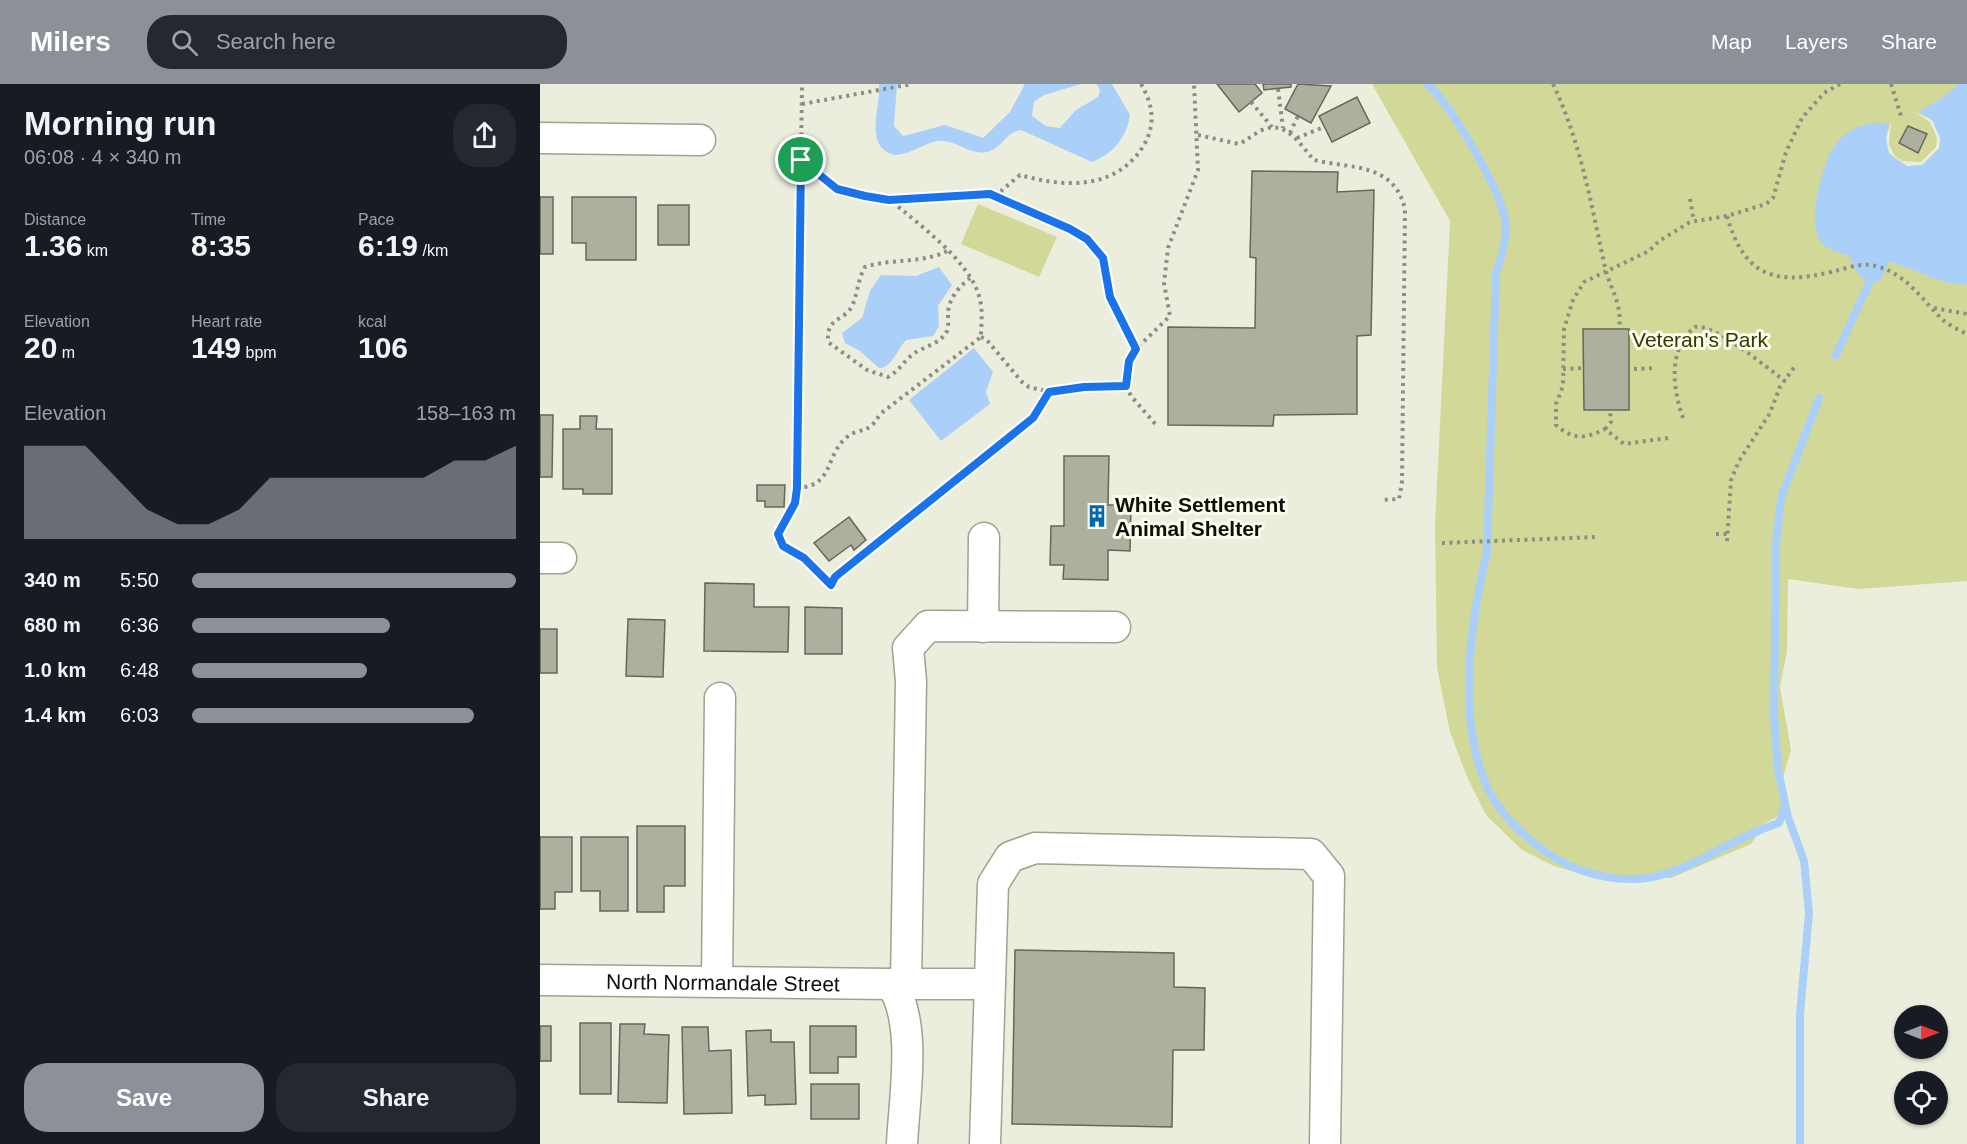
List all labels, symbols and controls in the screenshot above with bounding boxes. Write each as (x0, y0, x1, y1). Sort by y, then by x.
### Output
search box (147, 15, 567, 69)
text: Milers (30, 26, 111, 57)
icon: search (168, 26, 201, 59)
text: Search here (216, 29, 336, 54)
text: Map (1711, 30, 1752, 53)
text: Layers (1785, 30, 1848, 53)
text: Share (1881, 30, 1937, 53)
button: share (453, 104, 516, 167)
text: Morning run (24, 105, 216, 142)
pin (775, 134, 826, 185)
icon: arrive (784, 143, 817, 176)
text: 06:08 · 4 × 340 m (24, 146, 181, 168)
text: Distance (24, 211, 86, 228)
text: Time (191, 211, 226, 228)
text: Pace (358, 211, 394, 228)
text: 1.36 (24, 229, 82, 262)
text: 8:35 (191, 229, 251, 262)
text: 6:19 (358, 229, 418, 262)
text: km (82, 242, 108, 259)
text: /km (418, 242, 448, 259)
text: Elevation (24, 313, 90, 330)
text: Heart rate (191, 313, 262, 330)
text: kcal (358, 313, 386, 330)
park label: Veteran's Park (1632, 328, 1768, 351)
text: 20 (24, 331, 57, 364)
text: 149 (191, 331, 241, 364)
text: 106 (358, 331, 408, 364)
text: m (57, 344, 75, 361)
text: bpm (241, 344, 277, 361)
text: Elevation (24, 402, 106, 424)
text: 158–163 m (416, 402, 516, 424)
place label: White Settlement Animal Shelter (1115, 493, 1285, 540)
building icon: White Settlement Animal Shelter (1084, 503, 1110, 529)
text: 340 m (24, 569, 81, 591)
text: 5:50 (120, 569, 159, 591)
text: 680 m (24, 614, 81, 636)
text: 6:36 (120, 614, 159, 636)
text: 1.0 km (24, 659, 86, 681)
text: 6:48 (120, 659, 159, 681)
text: 1.4 km (24, 704, 86, 726)
text: 6:03 (120, 704, 159, 726)
street label: North Normandale Street (606, 969, 840, 995)
north arrow (1894, 1005, 1948, 1059)
map controls (1894, 1005, 1948, 1125)
button: Save (24, 1063, 264, 1132)
button: Share (276, 1063, 516, 1132)
button: locate (1894, 1071, 1948, 1125)

